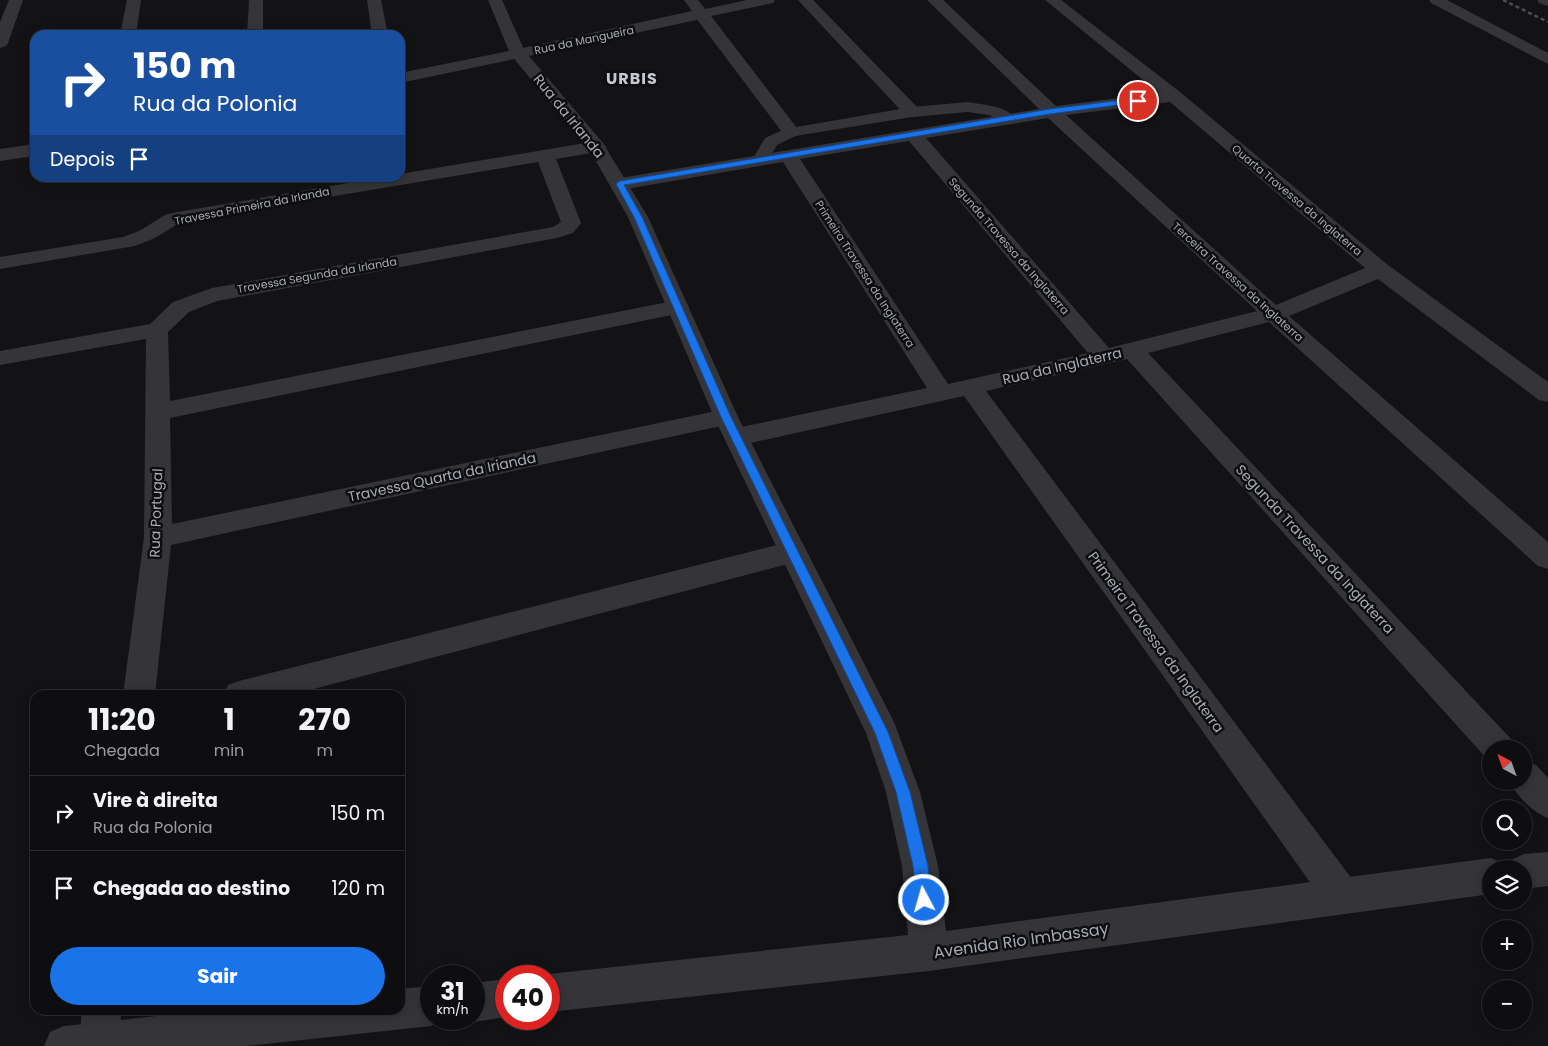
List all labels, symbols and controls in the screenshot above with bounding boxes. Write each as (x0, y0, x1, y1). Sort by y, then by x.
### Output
street label: Rua da Mangueira (533, 22, 635, 58)
text: 150 m (133, 41, 236, 90)
icon: right (50, 50, 115, 115)
district label: URBIS (606, 67, 658, 90)
street label: Rua da Irlanda (529, 70, 609, 162)
pin (1117, 80, 1159, 122)
icon: arrive (1124, 87, 1152, 115)
text: Rua da Polonia (133, 88, 298, 119)
street label: Quarta Travessa da Inglaterra (1228, 141, 1366, 259)
icon: arrive (125, 145, 153, 173)
text: Depois (50, 146, 115, 173)
street label: Segunda Travessa da Inglaterra (945, 174, 1073, 318)
street label: Travessa Primeira da Irlanda (173, 183, 331, 229)
street label: Primeira Travessa da Inglaterra (811, 197, 919, 351)
street label: Terceira Travessa da Inglaterra (1169, 219, 1307, 345)
street label: Travessa Segunda da Irlanda (236, 253, 398, 297)
street label: Rua da Inglaterra (1000, 343, 1124, 389)
street label: Travessa Quarta da Irianda (346, 447, 538, 507)
street label: Segunda Travessa da Inglaterra (1231, 460, 1399, 638)
street label: Rua Portugal (144, 468, 168, 558)
street label: Primeira Travessa da Inglaterra (1083, 547, 1229, 737)
text: 11:20 (88, 698, 156, 741)
text: 1 (223, 698, 235, 741)
text: 270 (298, 698, 351, 741)
text: Chegada (84, 739, 160, 762)
text: min (214, 739, 244, 762)
text: m (316, 739, 333, 762)
north arrow (1482, 740, 1532, 790)
map controls (1482, 740, 1532, 1030)
text: Vire à direita (93, 787, 218, 814)
icon: right (50, 799, 78, 827)
text: 150 m (330, 800, 385, 827)
button: search (1482, 800, 1532, 850)
text: Rua da Polonia (93, 816, 213, 839)
button: layers (1482, 860, 1532, 910)
position arrow (897, 873, 949, 925)
icon: arrive (50, 874, 78, 902)
text: Chegada ao destino (93, 875, 290, 902)
text: 120 m (331, 875, 385, 902)
street label: Avenida Rio Imbassay (932, 917, 1110, 964)
button: + (1482, 920, 1532, 970)
button: Sair (50, 947, 385, 1005)
speed limit sign: 40 (495, 965, 560, 1030)
text: 31 (440, 974, 465, 1009)
button: − (1482, 980, 1532, 1030)
text: km/h (437, 1001, 468, 1018)

